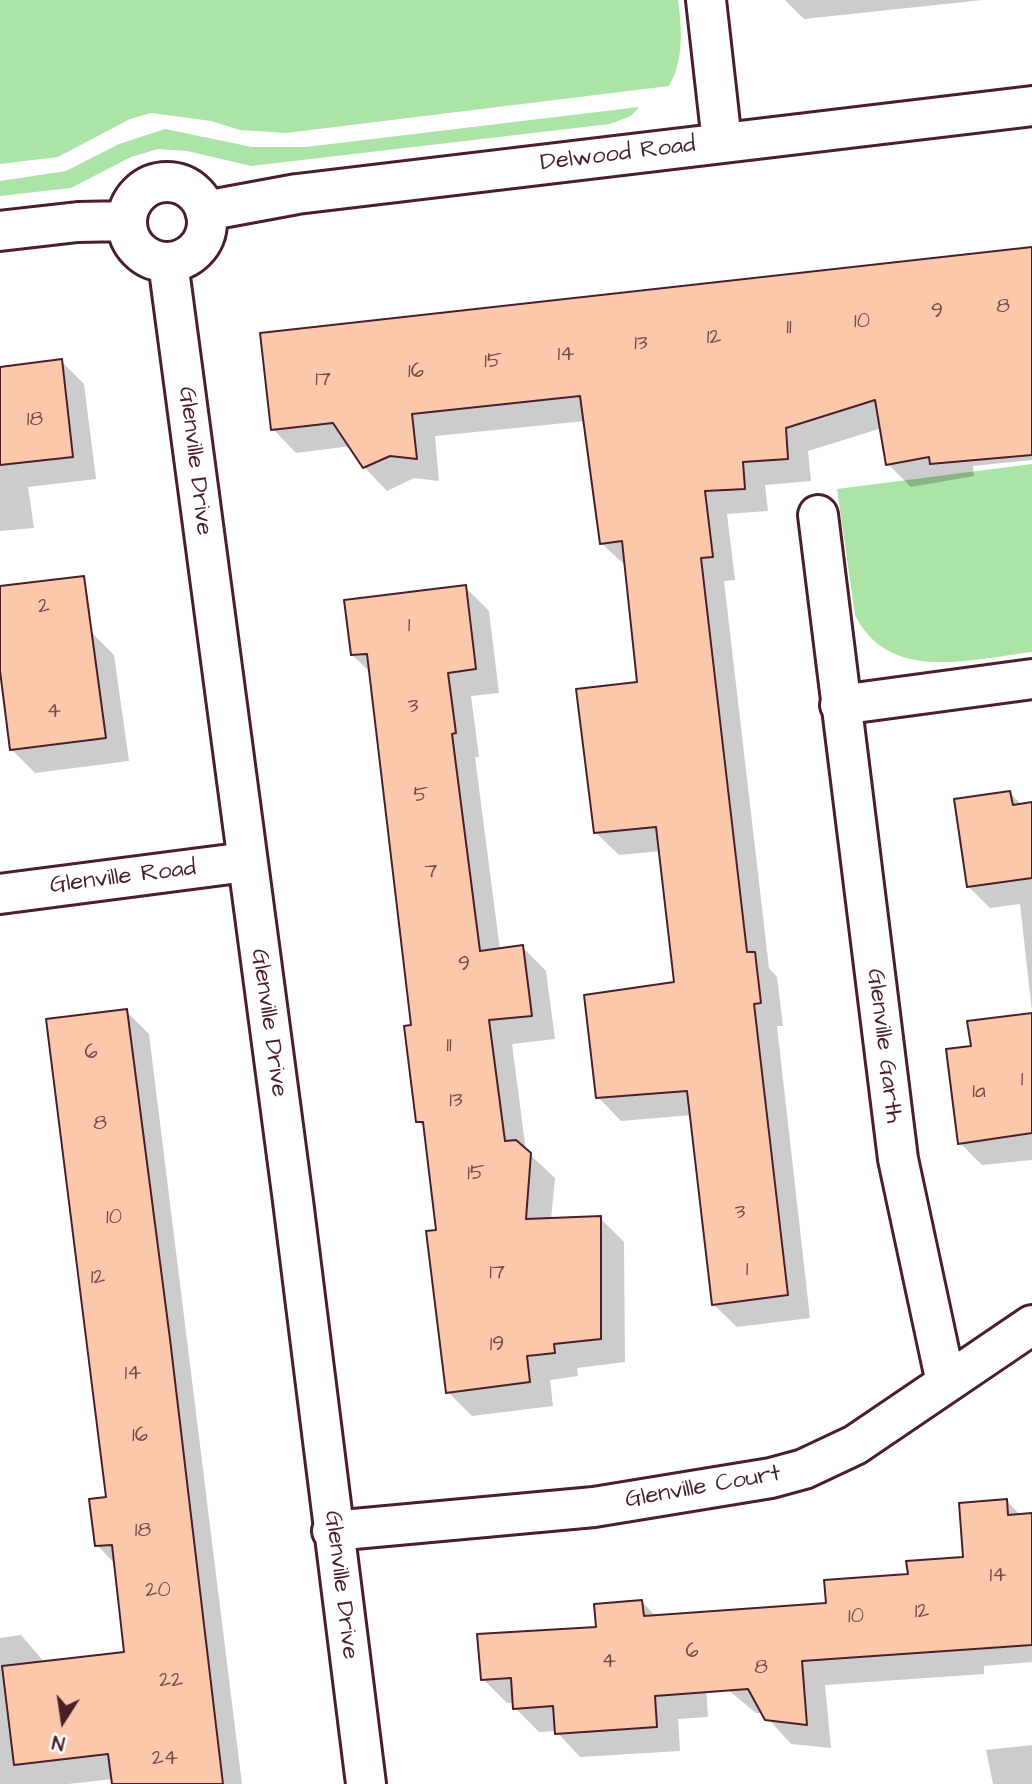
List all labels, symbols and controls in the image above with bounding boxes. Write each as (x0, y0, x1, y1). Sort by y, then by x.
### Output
street label: Delwood Road (539, 131, 697, 179)
house number: 8 (996, 295, 1010, 321)
house number: 9 (931, 300, 943, 326)
house number: 10 (854, 310, 870, 336)
house number: 11 (786, 316, 792, 342)
house number: 12 (707, 326, 721, 352)
house number: 13 (634, 332, 648, 358)
house number: 14 (558, 343, 574, 369)
house number: 15 (484, 350, 502, 376)
house number: 16 (408, 360, 424, 386)
house number: 17 (315, 368, 331, 394)
street label: Glenville Drive (171, 385, 217, 537)
house number: 18 (27, 408, 43, 434)
house number: 2 (38, 595, 50, 621)
house number: 1 (408, 614, 410, 640)
house number: 3 (408, 695, 418, 721)
house number: 4 (47, 700, 61, 726)
house number: 5 (414, 784, 428, 810)
street label: Glenville Road (48, 855, 198, 901)
house number: 7 (425, 860, 437, 886)
street label: Glenville Drive (243, 947, 293, 1099)
house number: 9 (458, 953, 470, 979)
street label: Glenville Garth (859, 967, 907, 1125)
house number: 11 (446, 1034, 452, 1060)
house number: 6 (84, 1041, 98, 1067)
house number: 1 (1021, 1068, 1023, 1094)
house number: 1a (972, 1080, 986, 1106)
house number: 13 (449, 1089, 463, 1115)
house number: 8 (93, 1112, 107, 1138)
house number: 15 (467, 1162, 485, 1188)
house number: 3 (735, 1201, 745, 1227)
house number: 10 (106, 1206, 122, 1232)
house number: 1 (746, 1258, 748, 1284)
house number: 17 (489, 1261, 505, 1287)
house number: 12 (91, 1266, 105, 1292)
house number: 19 (490, 1333, 504, 1359)
house number: 14 (125, 1362, 141, 1388)
house number: 16 (132, 1424, 148, 1450)
street label: Glenville Court (623, 1460, 783, 1516)
street label: Glenville Drive (317, 1509, 363, 1661)
house number: 18 (135, 1519, 151, 1545)
house number: 14 (990, 1564, 1006, 1590)
house number: 20 (145, 1579, 171, 1605)
house number: 12 (915, 1600, 929, 1626)
house number: 10 (848, 1605, 864, 1631)
house number: 6 (685, 1640, 699, 1666)
house number: 4 (602, 1650, 616, 1676)
house number: 8 (754, 1656, 768, 1682)
house number: 22 (159, 1669, 183, 1695)
north arrow (28, 1686, 98, 1756)
text: N (50, 1728, 67, 1756)
house number: 24 (152, 1747, 178, 1773)

